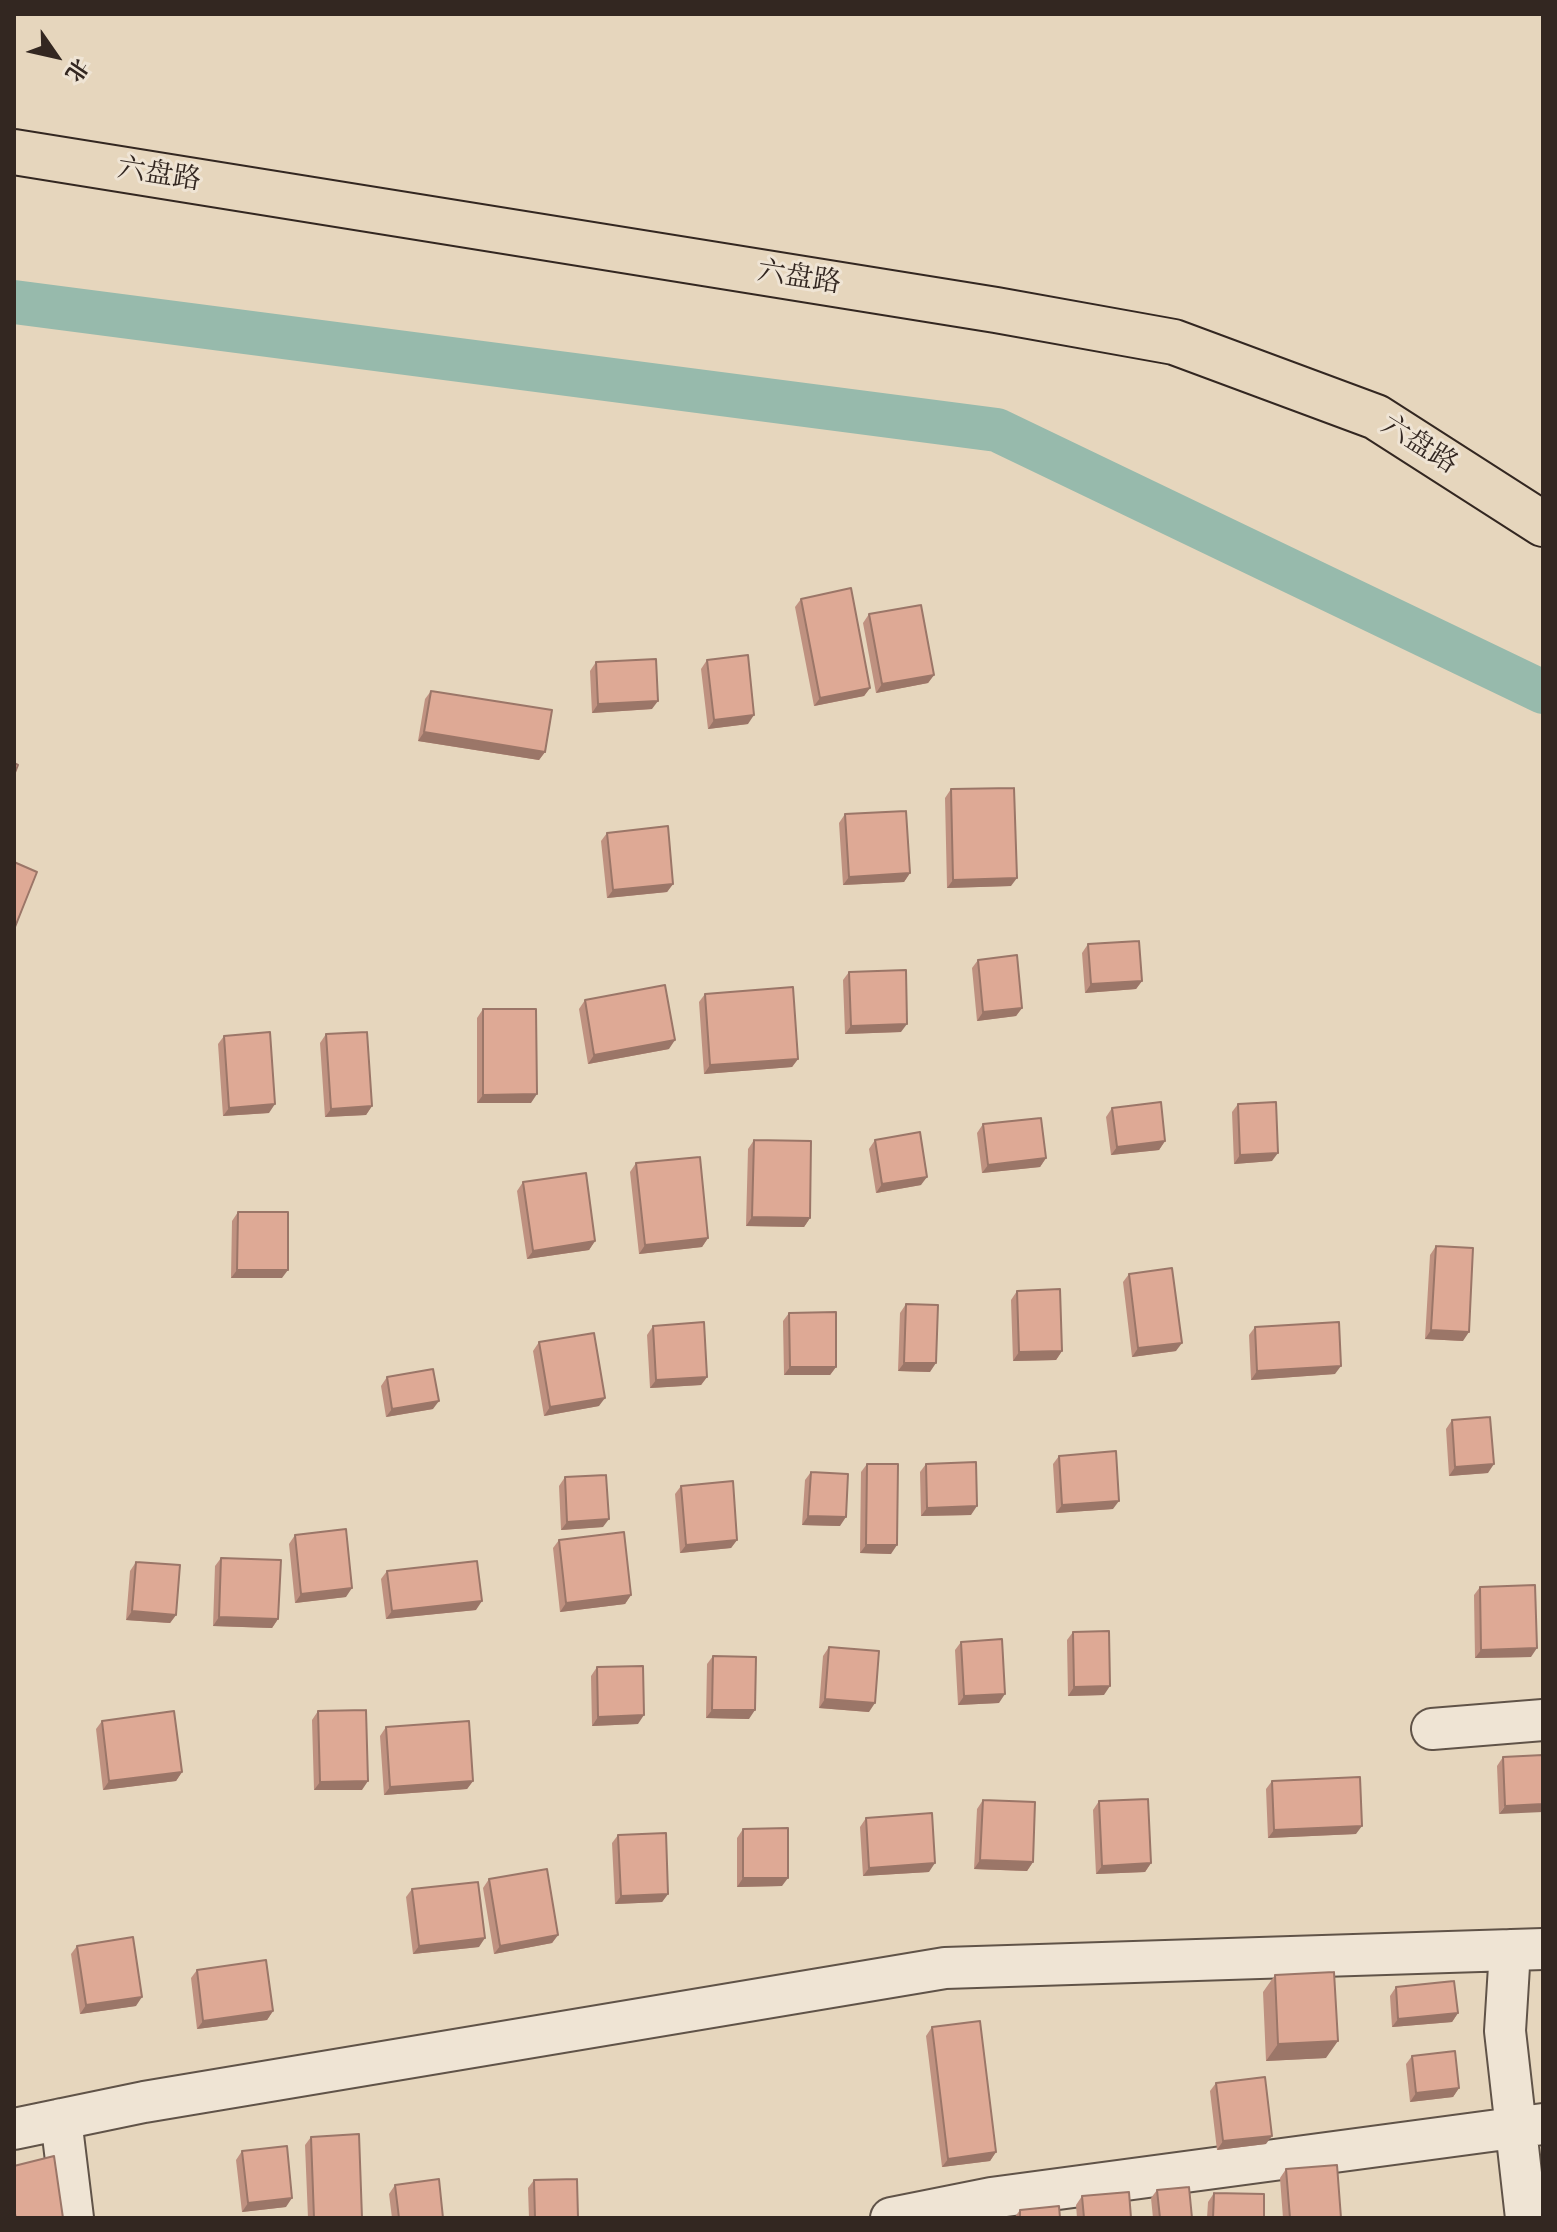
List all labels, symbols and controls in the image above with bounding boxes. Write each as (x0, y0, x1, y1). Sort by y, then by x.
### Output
north arrow (16, 16, 96, 96)
text: 北 (61, 54, 91, 85)
street label: 六盘路 (115, 152, 203, 198)
street label: 六盘路 (755, 255, 843, 301)
street label: 六盘路 (1374, 408, 1464, 482)

